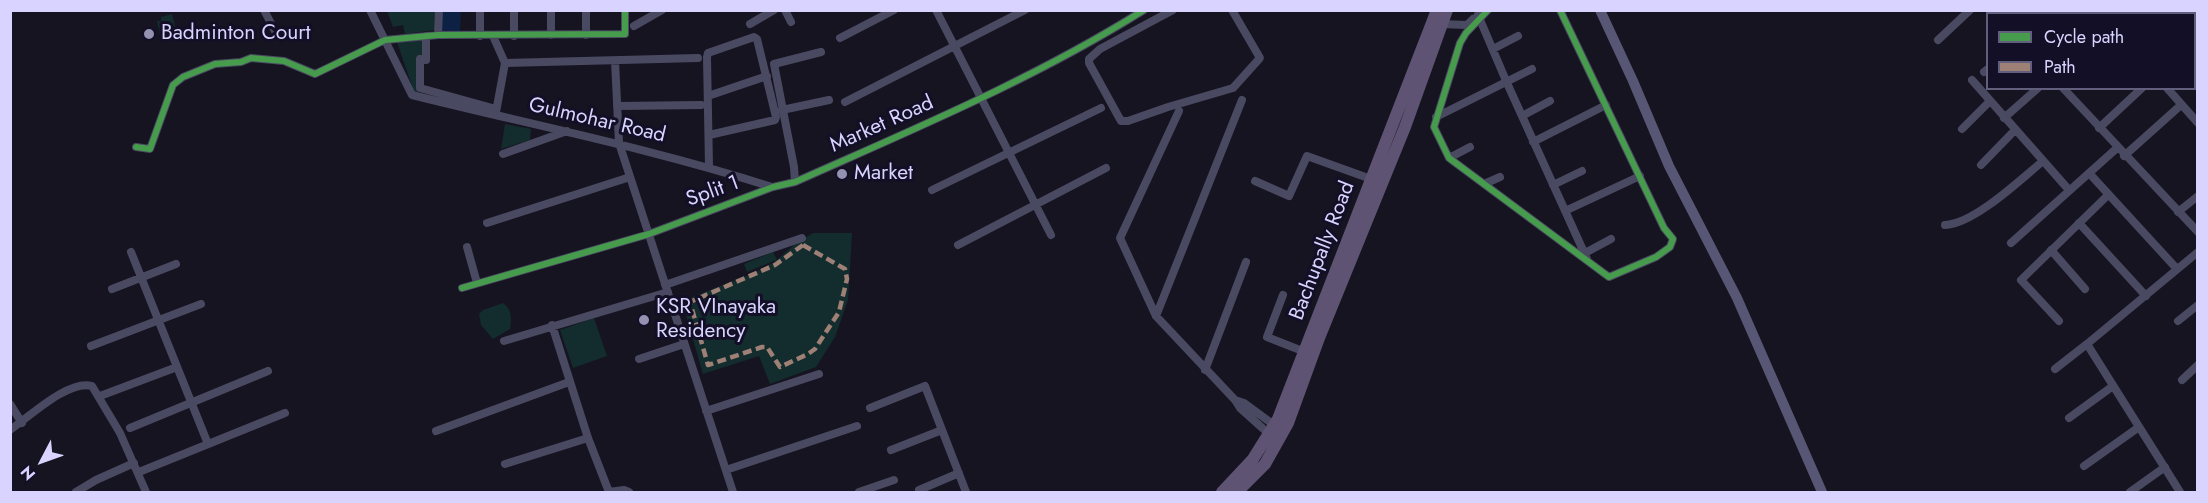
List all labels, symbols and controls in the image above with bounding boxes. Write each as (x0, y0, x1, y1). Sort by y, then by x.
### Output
legend (1986, 12, 2196, 90)
place label: Badminton Court (161, 21, 311, 47)
text: Cycle path (2044, 24, 2124, 50)
marker: Badminton Court (142, 27, 156, 41)
text: Path (2044, 54, 2076, 80)
street label: Market Road (826, 91, 938, 159)
street label: Gulmohar Road (526, 93, 668, 149)
place label: Market (854, 161, 913, 187)
marker: Market (835, 167, 849, 181)
street label: Split 1 (683, 171, 743, 213)
street label: Bachupally Road (1285, 178, 1361, 324)
place label: KSR VInayaka Residency (656, 295, 776, 345)
marker: KSR VInayaka Residency (637, 313, 651, 327)
north arrow (12, 431, 72, 491)
text: N (15, 461, 41, 485)

